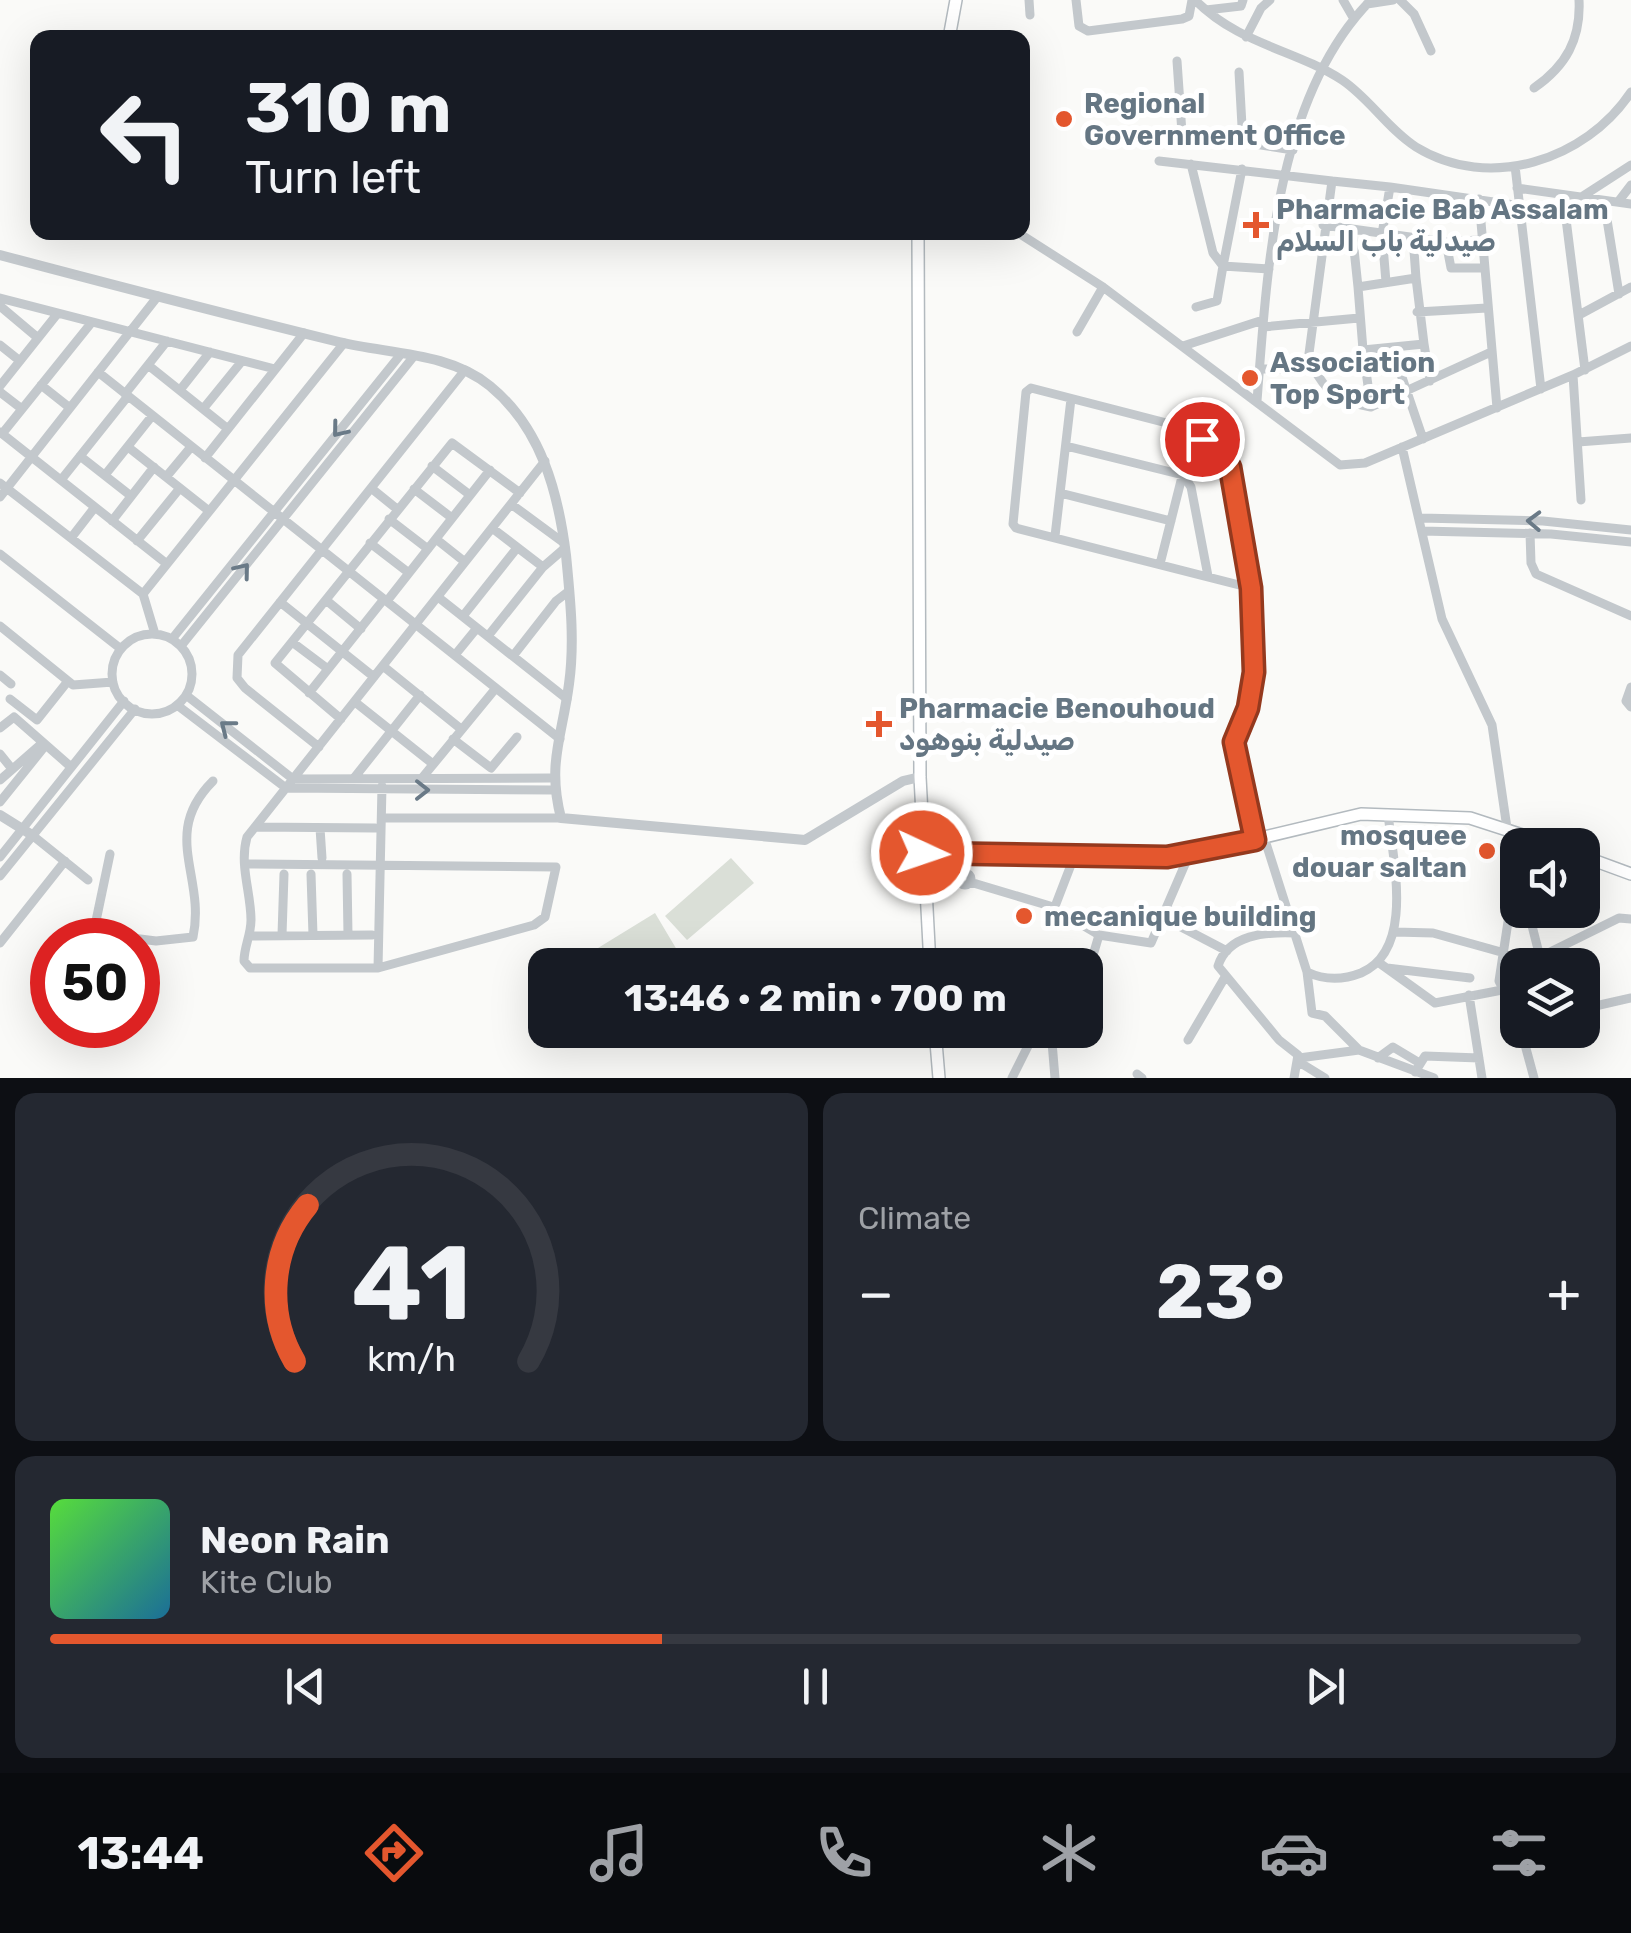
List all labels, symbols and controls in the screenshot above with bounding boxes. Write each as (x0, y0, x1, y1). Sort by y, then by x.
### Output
text: 310 m (245, 67, 452, 150)
icon: left (80, 70, 210, 200)
place label: Regional Government Office (1084, 87, 1346, 152)
marker: Regional Government Office (1053, 108, 1075, 130)
text: Turn left (245, 151, 421, 204)
place label: Pharmacie Bab Assalam صيدلية باب السلام (1276, 193, 1609, 260)
marker: Pharmacie Bab Assalam صيدلية باب السلام (1245, 214, 1267, 236)
place label: Association Top Sport (1270, 346, 1435, 411)
marker: Association Top Sport (1239, 367, 1261, 389)
pin (1160, 397, 1245, 482)
icon: arrive (1175, 412, 1230, 467)
one-way arrow (333, 419, 351, 437)
one-way arrow (1526, 510, 1542, 531)
one-way arrow (231, 564, 249, 582)
place label: Pharmacie Benouhoud صيدلية بنوهود (899, 692, 1215, 757)
marker: Pharmacie Benouhoud صيدلية بنوهود (868, 713, 890, 735)
one-way arrow (220, 721, 238, 739)
one-way arrow (414, 779, 430, 801)
position arrow (870, 801, 974, 905)
place label: mosquee douar saltan (1292, 819, 1467, 884)
map controls (1500, 828, 1600, 1048)
button: sound (1500, 828, 1600, 928)
marker: mosquee douar saltan (1476, 840, 1498, 862)
place label: mecanique building (1044, 900, 1317, 933)
marker: mecanique building (1013, 905, 1035, 927)
speed limit sign: 50 (30, 918, 160, 1048)
button: layers (1500, 948, 1600, 1048)
text: 13:46 · 2 min · 700 m (624, 975, 1007, 1021)
text: Climate (858, 1199, 971, 1237)
text: 41 (351, 1222, 472, 1345)
text: 23° (1156, 1248, 1285, 1337)
text: − (858, 1261, 894, 1326)
text: + (1547, 1261, 1581, 1326)
text: km/h (367, 1338, 456, 1380)
text: Neon Rain (200, 1517, 390, 1563)
text: Kite Club (200, 1563, 333, 1601)
icon: previous (278, 1659, 333, 1714)
icon: pause (788, 1659, 843, 1714)
icon: next (1298, 1659, 1353, 1714)
icon: directions (359, 1818, 429, 1888)
icon: music (584, 1818, 654, 1888)
icon: phone (809, 1818, 879, 1888)
icon: climate (1034, 1818, 1104, 1888)
icon: car (1259, 1818, 1329, 1888)
icon: filters (1484, 1818, 1554, 1888)
text: 13:44 (77, 1827, 204, 1880)

